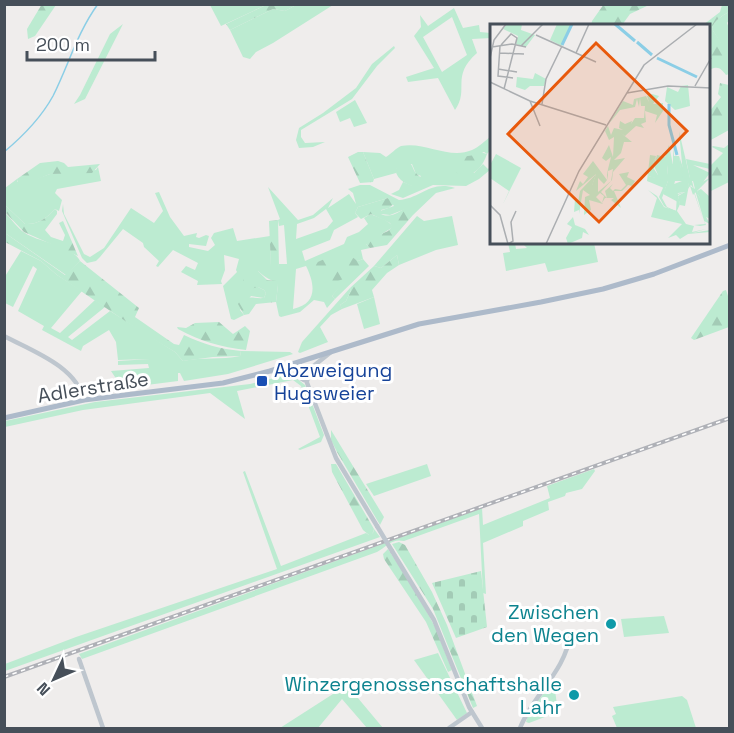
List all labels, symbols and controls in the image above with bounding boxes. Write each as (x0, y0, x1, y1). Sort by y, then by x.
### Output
scale bar (27, 24, 154, 62)
inset map (490, 24, 710, 244)
text: 200 m (36, 33, 90, 56)
place label: Abzweigung Hugsweier (274, 357, 392, 406)
street label: Adlerstraße (36, 365, 150, 409)
marker: Abzweigung Hugsweier (255, 374, 269, 388)
place label: Zwischen den Wegen (491, 599, 599, 648)
marker: Zwischen den Wegen (604, 617, 618, 631)
north arrow (24, 649, 84, 709)
place label: Winzergenossenschaftshalle Lahr (285, 671, 562, 720)
text: N (32, 678, 55, 700)
marker: Winzergenossenschaftshalle Lahr (567, 688, 581, 702)

